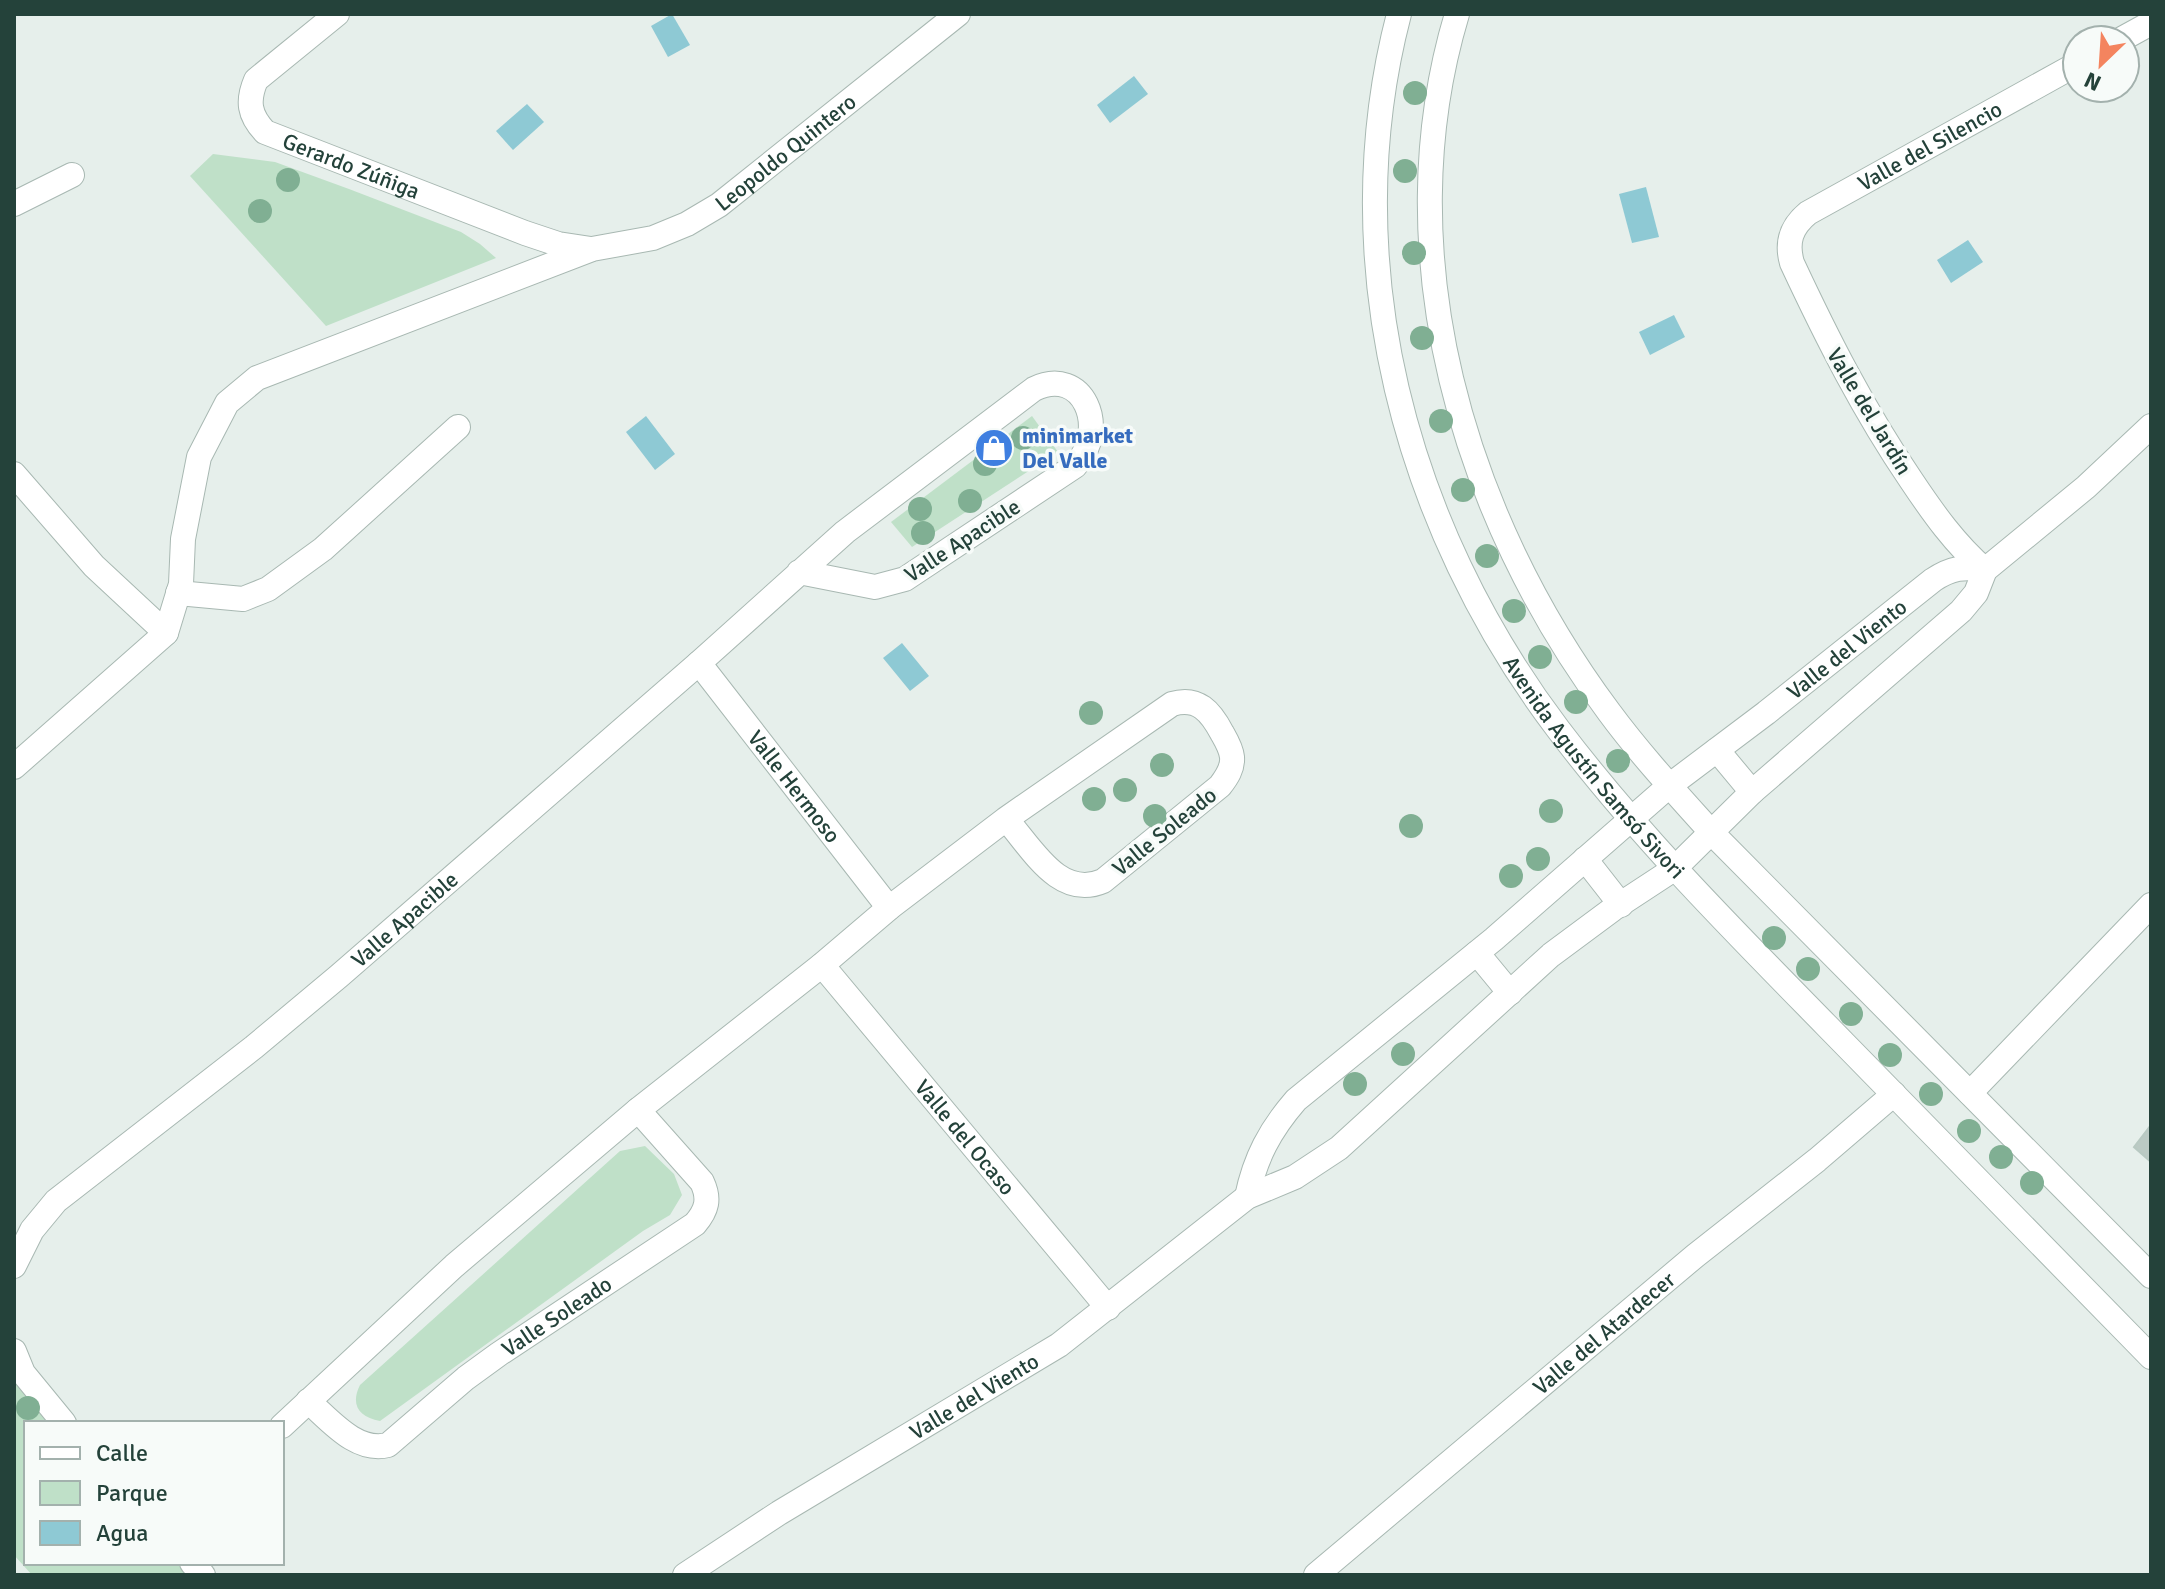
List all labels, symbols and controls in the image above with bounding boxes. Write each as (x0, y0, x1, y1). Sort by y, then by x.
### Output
north arrow (2061, 24, 2141, 104)
text: N (2080, 66, 2105, 97)
street label: Leopoldo Quintero (710, 88, 861, 217)
street label: Valle del Silencio (1853, 95, 2007, 197)
street label: Gerardo Zúñiga (279, 127, 424, 205)
street label: Valle del Jardín (1821, 343, 1918, 480)
place label: minimarket Del Valle (1022, 422, 1133, 474)
shop icon: minimarket Del Valle (973, 427, 1015, 469)
street label: Valle Apacible (899, 493, 1025, 588)
street label: Valle del Viento (1781, 593, 1912, 705)
street label: Avenida Agustín Samsó Sivori (1497, 651, 1691, 884)
street label: Valle Hermoso (742, 725, 846, 848)
street label: Valle Soleado (1107, 781, 1222, 882)
street label: Valle Apacible (346, 866, 464, 973)
street label: Valle del Ocaso (909, 1074, 1021, 1201)
street label: Valle del Atardecer (1528, 1266, 1680, 1401)
street label: Valle Soleado (497, 1270, 617, 1362)
street label: Valle del Viento (905, 1347, 1044, 1446)
legend (24, 1421, 284, 1565)
text: Calle (96, 1438, 148, 1468)
text: Parque (96, 1478, 168, 1508)
text: Agua (96, 1518, 148, 1548)

